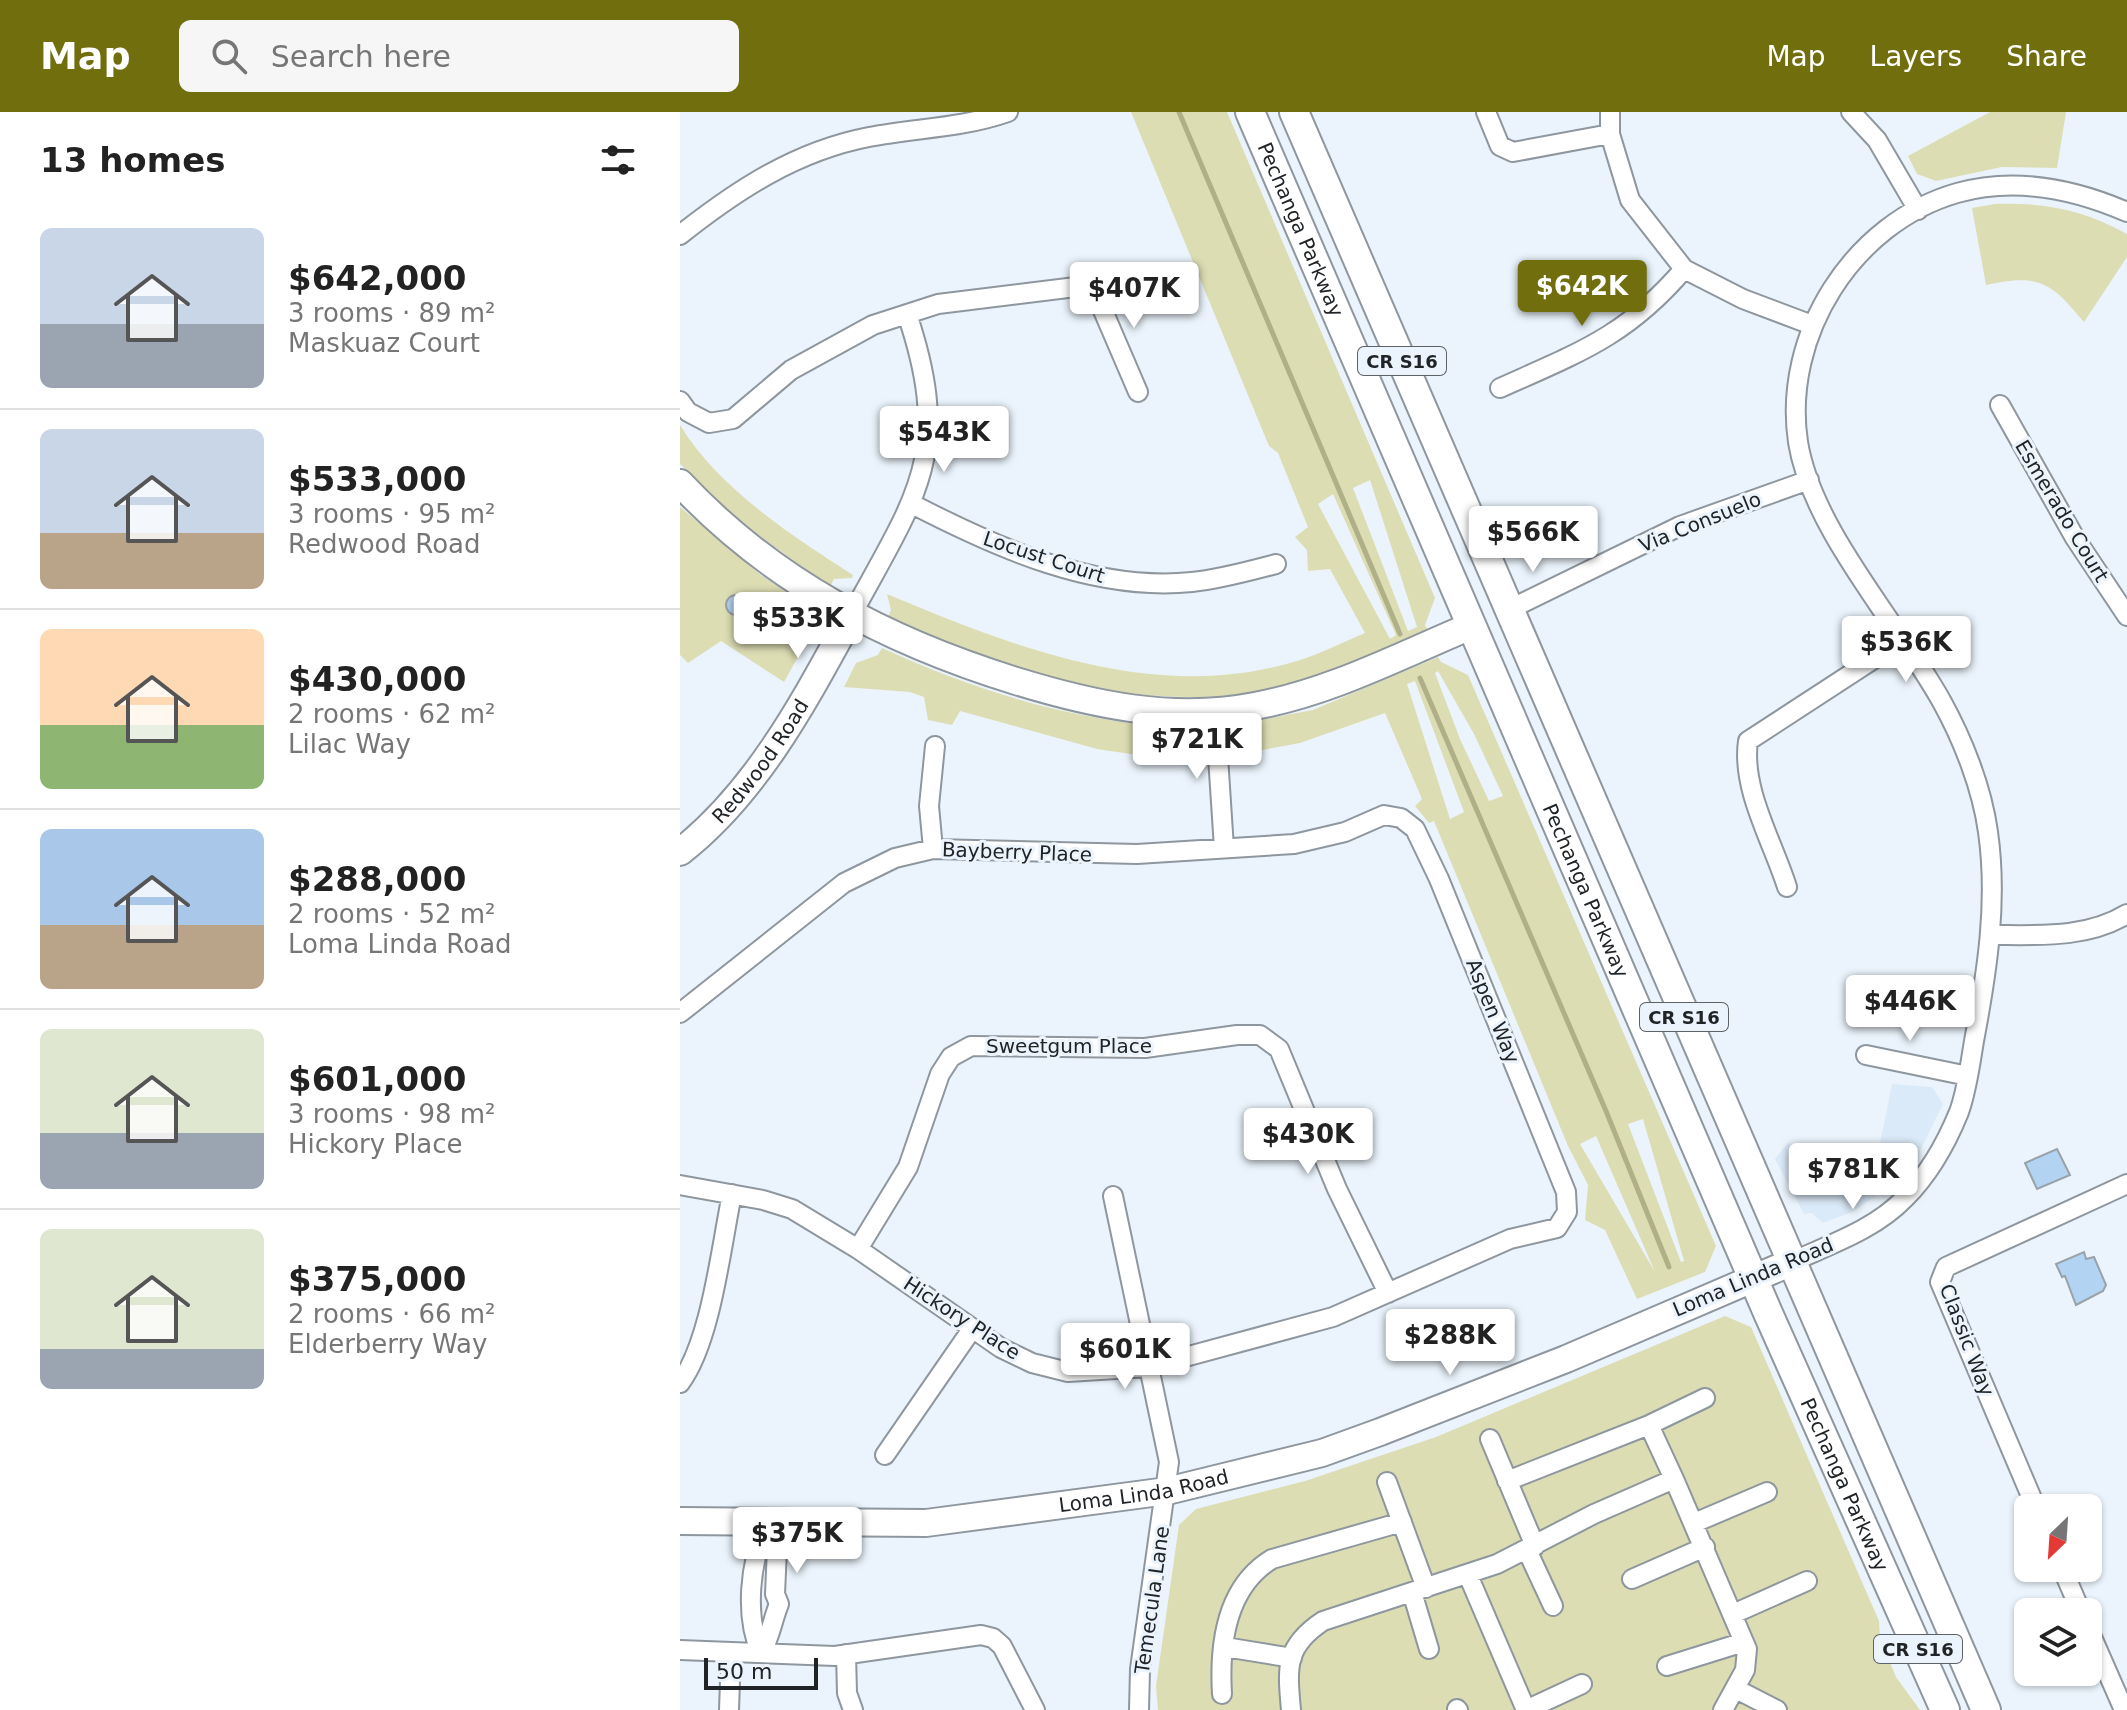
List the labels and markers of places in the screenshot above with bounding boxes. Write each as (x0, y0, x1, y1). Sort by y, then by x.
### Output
pin: $642K (1526, 260, 1638, 328)
pin: $407K (1078, 262, 1190, 330)
pin: $543K (888, 406, 1000, 474)
pin: $566K (1477, 506, 1589, 574)
pin: $533K (742, 592, 854, 660)
pin: $536K (1850, 616, 1962, 684)
pin: $721K (1141, 713, 1253, 781)
pin: $446K (1854, 975, 1966, 1043)
pin: $430K (1252, 1108, 1364, 1176)
pin: $781K (1797, 1143, 1909, 1211)
pin: $288K (1394, 1309, 1506, 1377)
pin: $601K (1069, 1323, 1181, 1391)
pin: $375K (741, 1507, 853, 1575)

